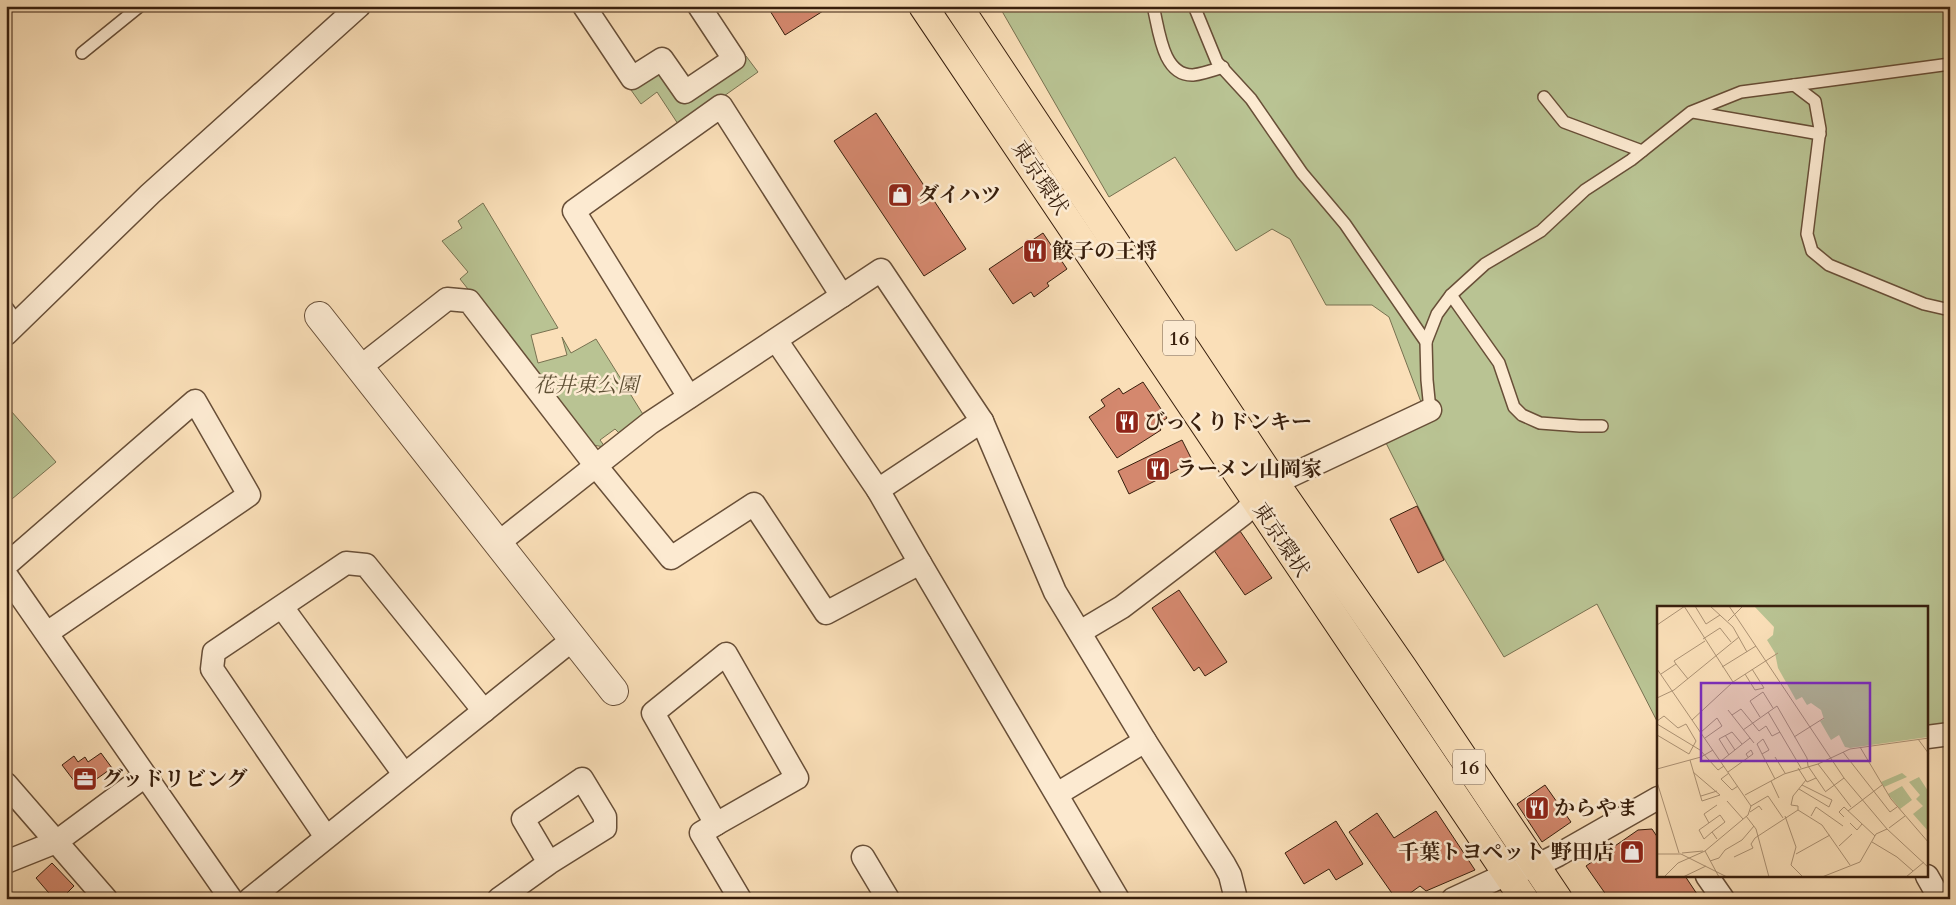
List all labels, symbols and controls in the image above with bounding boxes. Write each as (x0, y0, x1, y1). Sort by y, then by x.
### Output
street label: 東京環状 (1004, 135, 1076, 221)
place label: ダイハツ (918, 181, 1001, 210)
shop icon: ダイハツ (887, 182, 913, 208)
place label: 餃子の王将 (1052, 237, 1157, 266)
restaurant icon: 餃子の王将 (1022, 238, 1048, 264)
road number: 16 (1163, 320, 1195, 356)
park label: 花井東公園 (534, 371, 641, 400)
place label: びっくりドンキー (1144, 408, 1312, 437)
restaurant icon: びっくりドンキー (1114, 409, 1140, 435)
place label: ラーメン山岡家 (1176, 455, 1322, 484)
restaurant icon: ラーメン山岡家 (1145, 456, 1171, 482)
street label: 東京環状 (1245, 497, 1317, 583)
inset map (1657, 606, 1928, 878)
road number: 16 (1453, 750, 1485, 784)
place label: グッドリビング (102, 765, 248, 794)
office icon: グッドリビング (72, 766, 98, 792)
place label: からやま (1554, 794, 1638, 823)
restaurant icon: からやま (1524, 795, 1550, 821)
place label: 千葉トヨペット 野田店 (1398, 838, 1614, 867)
shop icon: 千葉トヨペット 野田店 (1619, 839, 1645, 865)

